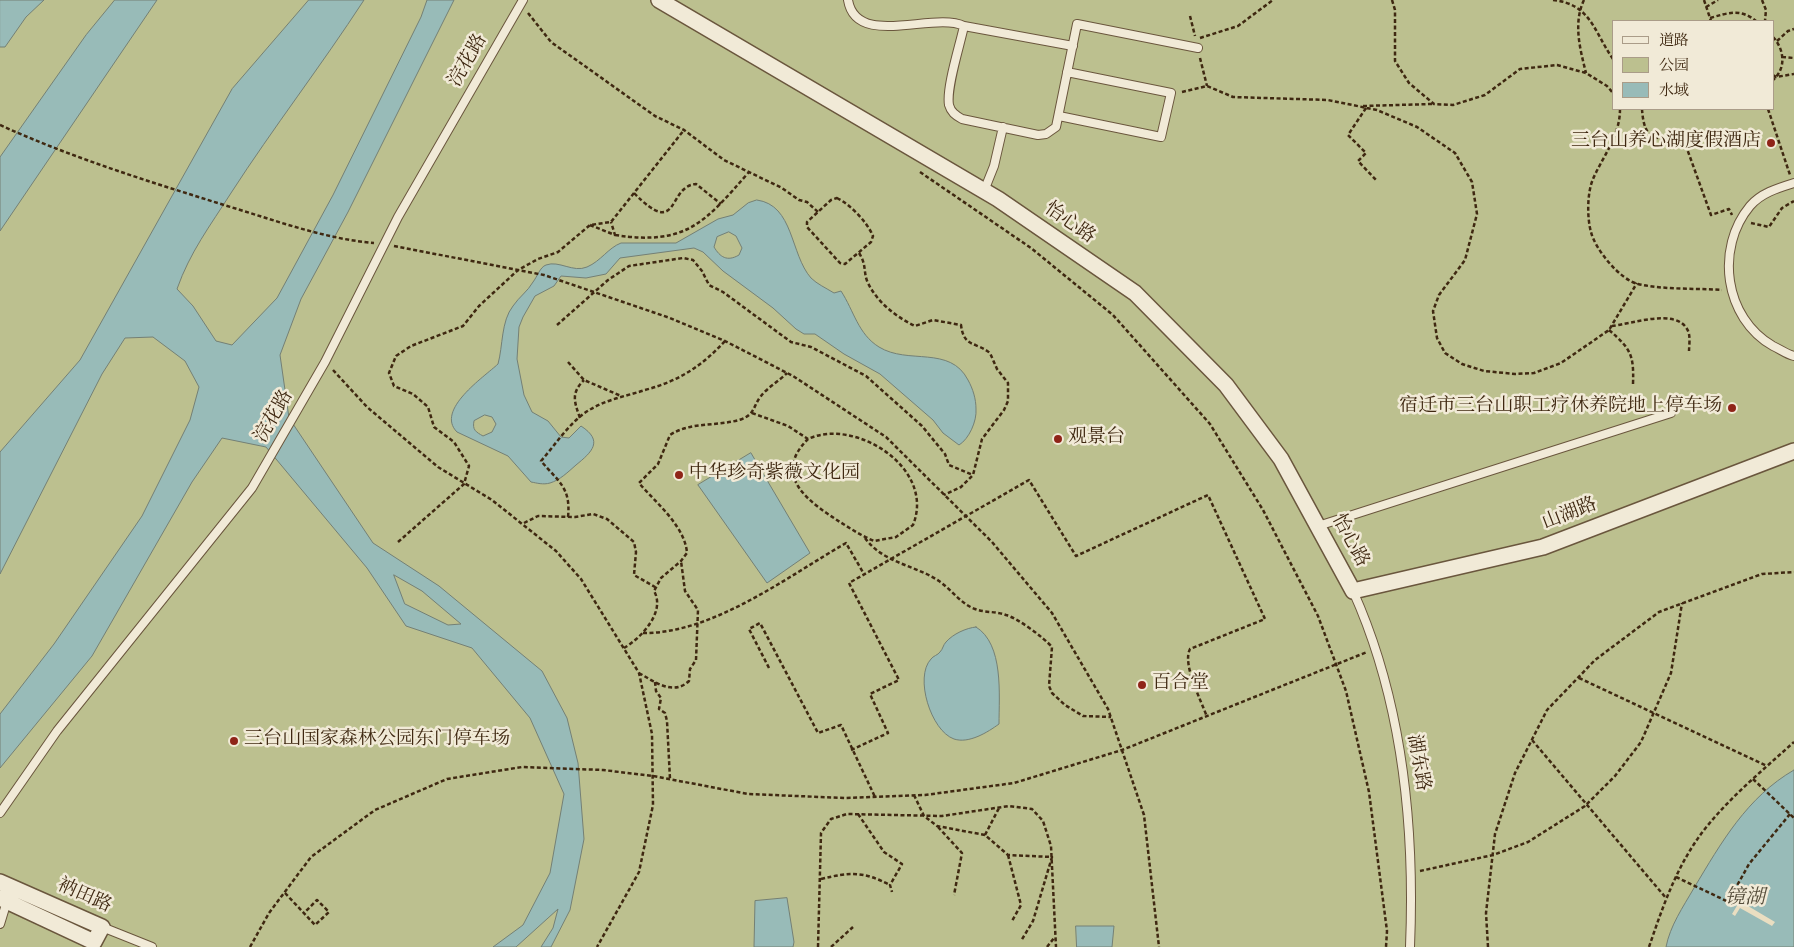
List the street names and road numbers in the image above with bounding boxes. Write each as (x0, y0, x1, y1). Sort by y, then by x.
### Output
street label: 浣花路 (445, 31, 493, 91)
street label: 怡心路 (1039, 198, 1099, 250)
street label: 浣花路 (251, 387, 299, 447)
street label: 山湖路 (1539, 494, 1601, 536)
street label: 怡心路 (1326, 510, 1372, 572)
street label: 湖东路 (1401, 733, 1433, 793)
street label: 衲田路 (53, 875, 115, 919)

